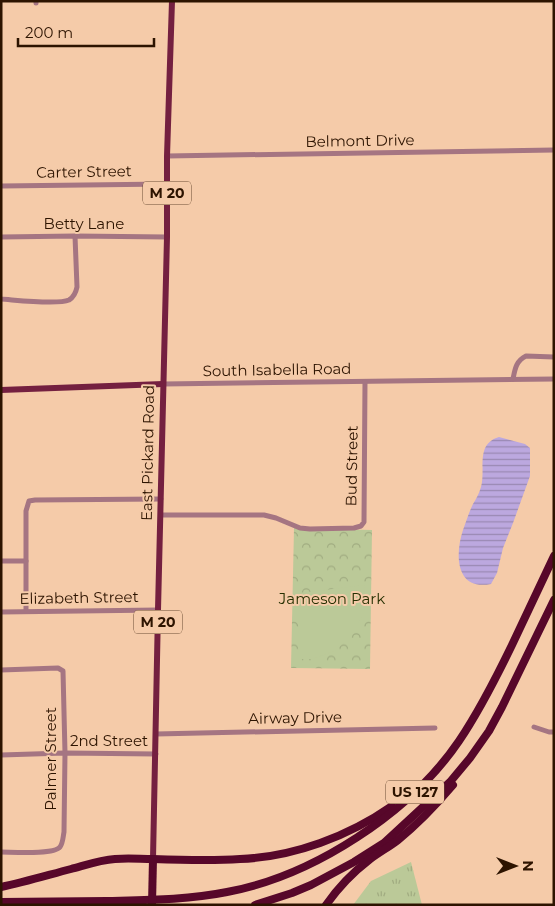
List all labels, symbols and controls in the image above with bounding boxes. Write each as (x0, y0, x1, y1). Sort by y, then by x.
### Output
scale bar (18, 15, 154, 47)
text: 200 m (25, 23, 73, 42)
street label: Belmont Drive (305, 130, 415, 151)
street label: Carter Street (36, 161, 132, 182)
road number: M 20 (143, 182, 191, 204)
street label: Betty Lane (44, 214, 124, 233)
street label: South Isabella Road (202, 359, 352, 380)
street label: East Pickard Road (137, 385, 158, 521)
street label: Bud Street (341, 425, 362, 507)
street label: Elizabeth Street (19, 587, 139, 608)
park label: Jameson Park (278, 589, 385, 608)
road number: M 20 (134, 610, 182, 634)
street label: Palmer Street (41, 707, 60, 811)
street label: Airway Drive (248, 707, 342, 728)
street label: 2nd Street (70, 731, 148, 750)
road number: US 127 (386, 780, 444, 804)
north arrow (490, 841, 540, 891)
text: N (519, 860, 537, 872)

